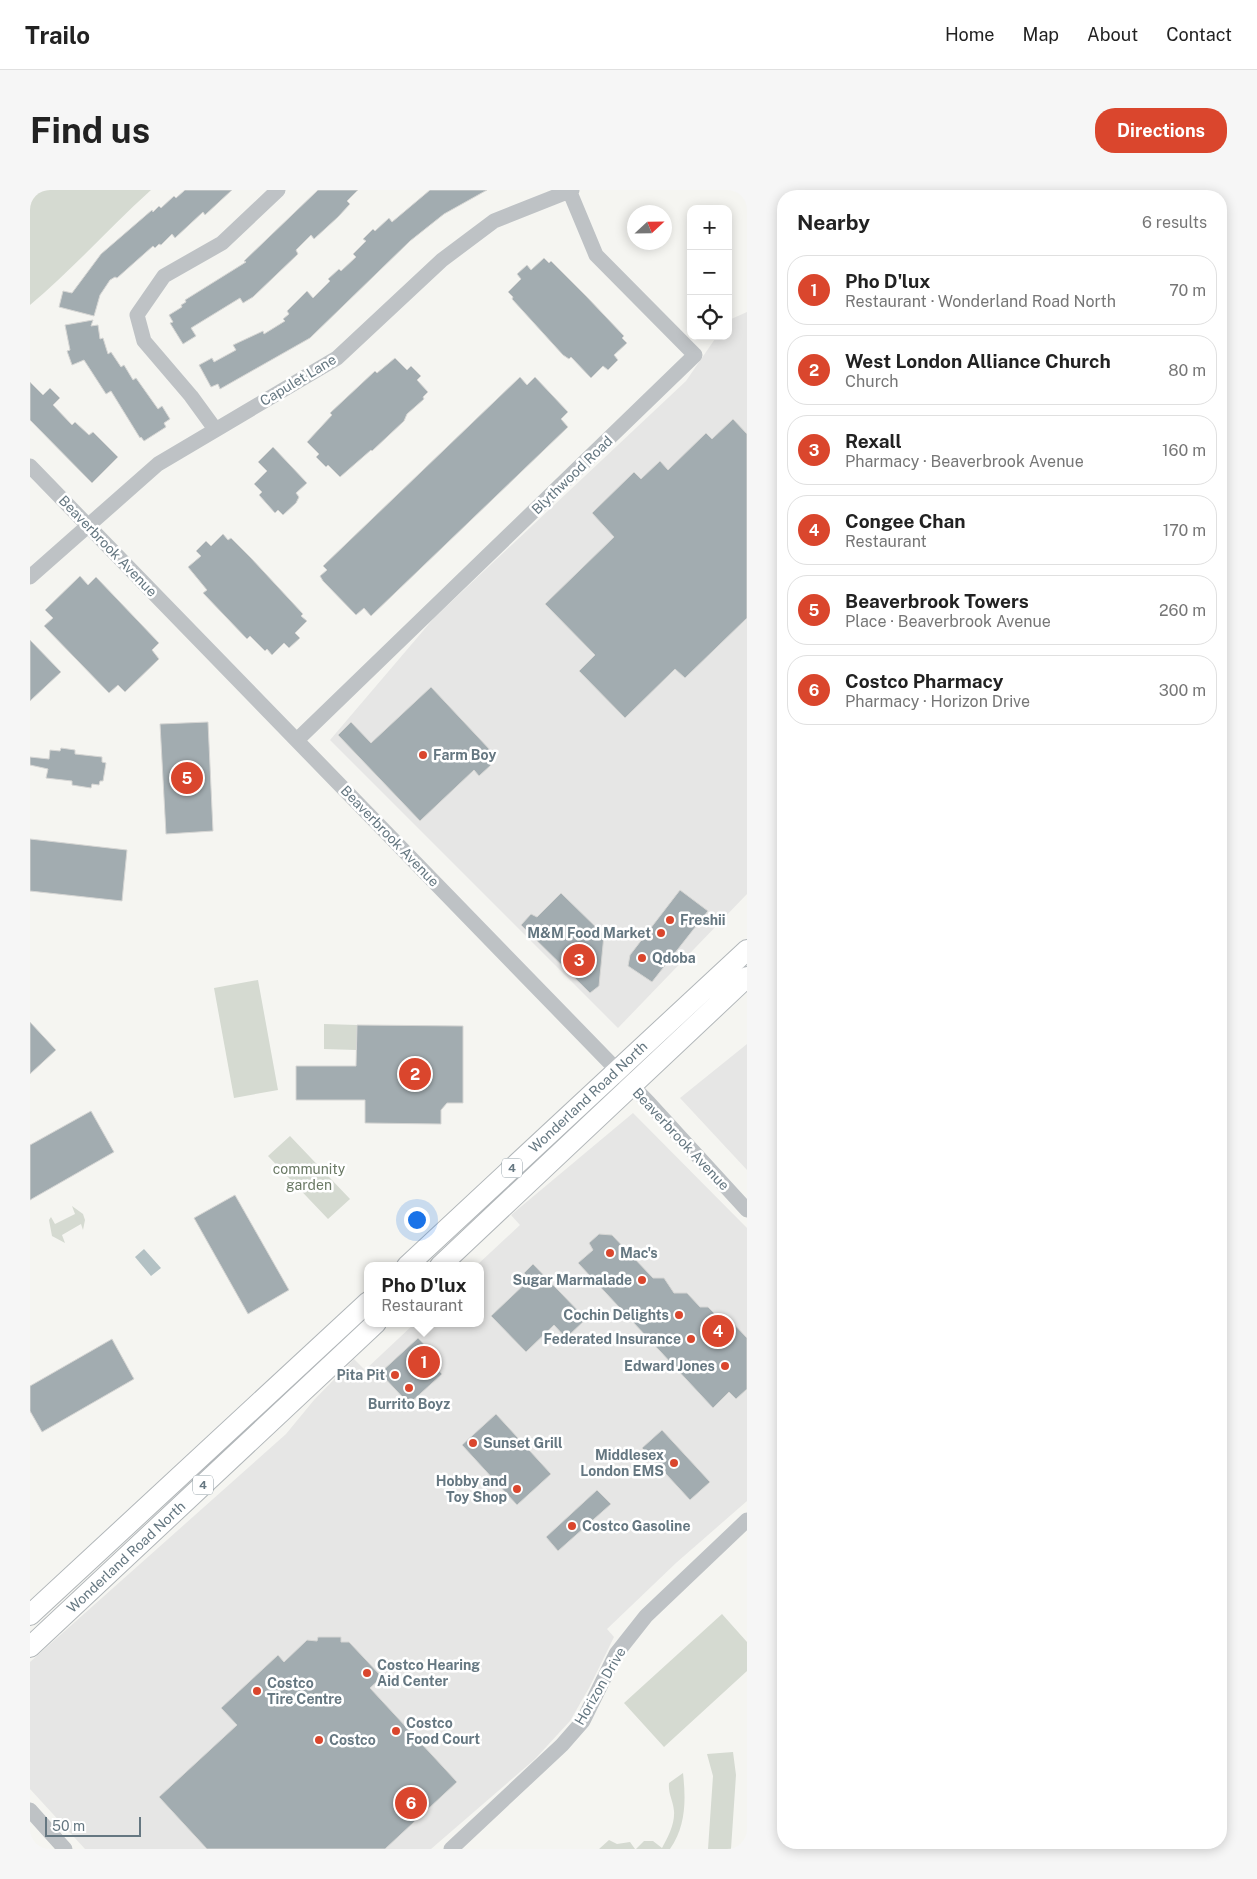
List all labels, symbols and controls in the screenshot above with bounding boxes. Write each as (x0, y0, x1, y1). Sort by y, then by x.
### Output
text: Trailo (25, 21, 90, 49)
text: Home (945, 24, 995, 45)
text: Map (1023, 24, 1059, 45)
text: About (1087, 24, 1138, 45)
text: Contact (1166, 24, 1232, 45)
button: Directions (1095, 108, 1227, 153)
text: Find us (30, 110, 150, 151)
north arrow (627, 205, 672, 250)
map controls (687, 205, 732, 340)
button: + (687, 205, 732, 250)
text: Nearby (797, 210, 870, 235)
text: 6 results (1142, 213, 1207, 232)
button: − (687, 250, 732, 295)
text: Pho D'lux (845, 270, 930, 292)
text: 1 (811, 281, 817, 300)
text: 70 m (1169, 281, 1206, 300)
text: Restaurant · Wonderland Road North (845, 292, 1116, 311)
button: locate (687, 295, 732, 340)
text: West London Alliance Church (845, 350, 1111, 372)
street label: Capulet Lane (257, 351, 339, 409)
text: 2 (809, 361, 819, 380)
text: 80 m (1168, 361, 1206, 380)
text: Church (845, 372, 899, 391)
text: Rexall (845, 430, 902, 452)
street label: Blythwood Road (528, 433, 616, 517)
text: 3 (809, 441, 819, 460)
text: 160 m (1162, 441, 1206, 460)
text: Pharmacy · Beaverbrook Avenue (845, 452, 1084, 471)
street label: Beaverbrook Avenue (56, 492, 160, 600)
text: Congee Chan (845, 510, 966, 532)
text: 4 (809, 521, 819, 540)
text: 170 m (1163, 521, 1206, 540)
text: Restaurant (845, 532, 927, 551)
text: Beaverbrook Towers (845, 590, 1029, 612)
text: 5 (809, 601, 819, 620)
text: 260 m (1159, 601, 1206, 620)
text: Place · Beaverbrook Avenue (845, 612, 1051, 631)
text: Costco Pharmacy (845, 670, 1003, 692)
text: 6 (809, 681, 819, 700)
text: 300 m (1159, 681, 1206, 700)
text: Pharmacy · Horizon Drive (845, 692, 1030, 711)
place label: Farm Boy (433, 747, 496, 763)
marker: Farm Boy (417, 749, 429, 761)
pin: 5 (171, 759, 203, 797)
street label: Beaverbrook Avenue (338, 782, 442, 890)
place label: Freshii (680, 912, 726, 928)
marker: Freshii (664, 914, 676, 926)
place label: M&M Food Market (527, 925, 651, 941)
marker: M&M Food Market (655, 927, 667, 939)
pin: 3 (563, 941, 595, 979)
place label: Qdoba (652, 950, 696, 966)
marker: Qdoba (636, 952, 648, 964)
street label: Wonderland Road North (526, 1038, 650, 1156)
pin: 2 (399, 1055, 431, 1093)
street label: Beaverbrook Avenue (629, 1085, 733, 1194)
road number: 4 (502, 1158, 522, 1178)
park label: community garden (273, 1161, 346, 1193)
your location (404, 1207, 430, 1233)
place label: Mac's (620, 1245, 658, 1261)
marker: Mac's (604, 1247, 616, 1259)
popup (364, 1262, 484, 1327)
place label: Sugar Marmalade (513, 1272, 632, 1288)
text: Pho D'lux (381, 1274, 467, 1296)
marker: Sugar Marmalade (636, 1274, 648, 1286)
text: Restaurant (381, 1296, 463, 1315)
place label: Cochin Delights (563, 1307, 669, 1323)
marker: Cochin Delights (673, 1309, 685, 1321)
pin: 4 (702, 1312, 734, 1350)
place label: Federated Insurance (544, 1331, 681, 1347)
marker: Federated Insurance (685, 1333, 697, 1345)
pin: 1 (408, 1343, 440, 1381)
place label: Edward Jones (624, 1358, 715, 1374)
marker: Edward Jones (719, 1360, 731, 1372)
place label: Pita Pit (337, 1367, 385, 1383)
marker: Pita Pit (389, 1369, 401, 1381)
marker: Burrito Boyz (403, 1382, 415, 1394)
place label: Burrito Boyz (368, 1396, 450, 1412)
place label: Sunset Grill (483, 1435, 563, 1451)
marker: Sunset Grill (467, 1437, 479, 1449)
place label: Middlesex London EMS (580, 1447, 664, 1479)
marker: Middlesex London EMS (668, 1457, 680, 1469)
place label: Hobby and Toy Shop (436, 1473, 507, 1505)
road number: 4 (193, 1476, 213, 1494)
marker: Hobby and Toy Shop (511, 1483, 523, 1495)
street label: Wonderland Road North (64, 1498, 188, 1616)
place label: Costco Gasoline (582, 1518, 690, 1534)
marker: Costco Gasoline (566, 1520, 578, 1532)
street label: Horizon Drive (571, 1644, 629, 1728)
place label: Costco Hearing Aid Center (377, 1657, 480, 1689)
marker: Costco Hearing Aid Center (361, 1667, 373, 1679)
place label: Costco Tire Centre (267, 1675, 342, 1707)
marker: Costco Tire Centre (251, 1685, 263, 1697)
place label: Costco Food Court (406, 1715, 480, 1747)
marker: Costco Food Court (390, 1725, 402, 1737)
place label: Costco (329, 1732, 376, 1748)
marker: Costco (313, 1734, 325, 1746)
pin: 6 (395, 1784, 427, 1822)
scale bar (45, 1814, 141, 1837)
text: 50 m (52, 1818, 85, 1834)

